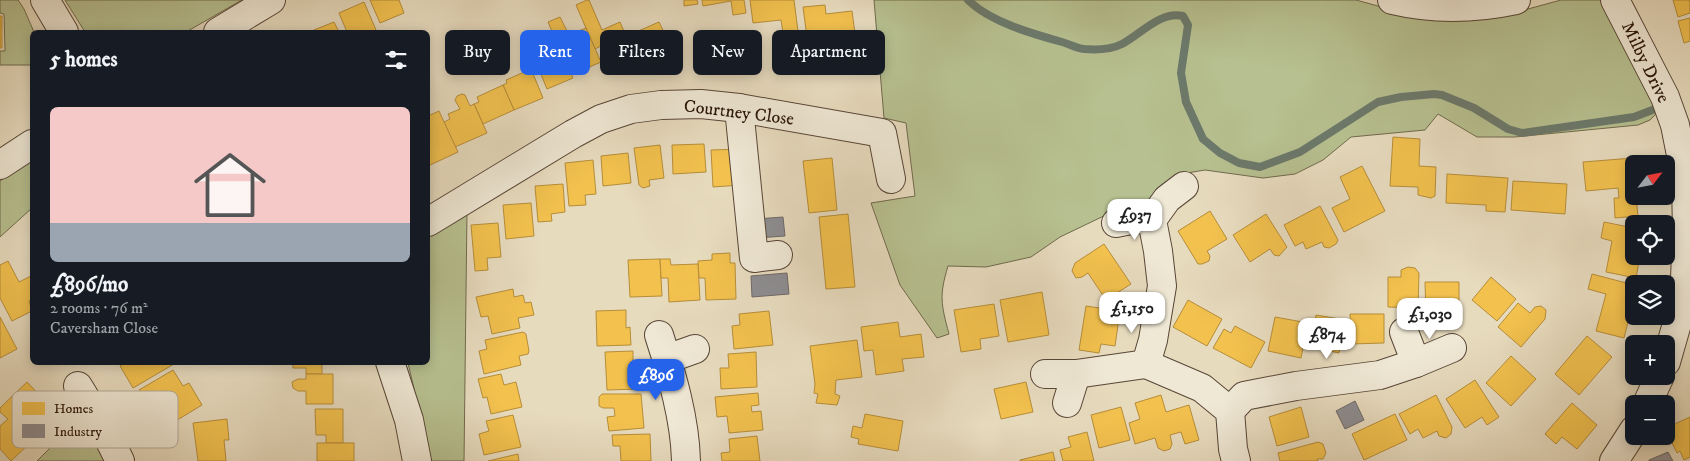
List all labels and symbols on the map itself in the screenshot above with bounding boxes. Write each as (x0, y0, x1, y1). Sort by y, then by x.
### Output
street label: Milby Drive (1616, 18, 1674, 107)
street label: Courtney Close (683, 95, 795, 131)
north arrow (1625, 155, 1675, 205)
pin: £937 (1105, 198, 1165, 241)
pin: £1,150 (1091, 292, 1173, 334)
pin: £1,030 (1389, 298, 1471, 340)
pin: £874 (1297, 318, 1357, 360)
pin: £896 (626, 358, 686, 401)
legend (12, 391, 178, 448)
text: Homes (54, 400, 94, 418)
text: Industry (54, 423, 102, 441)

